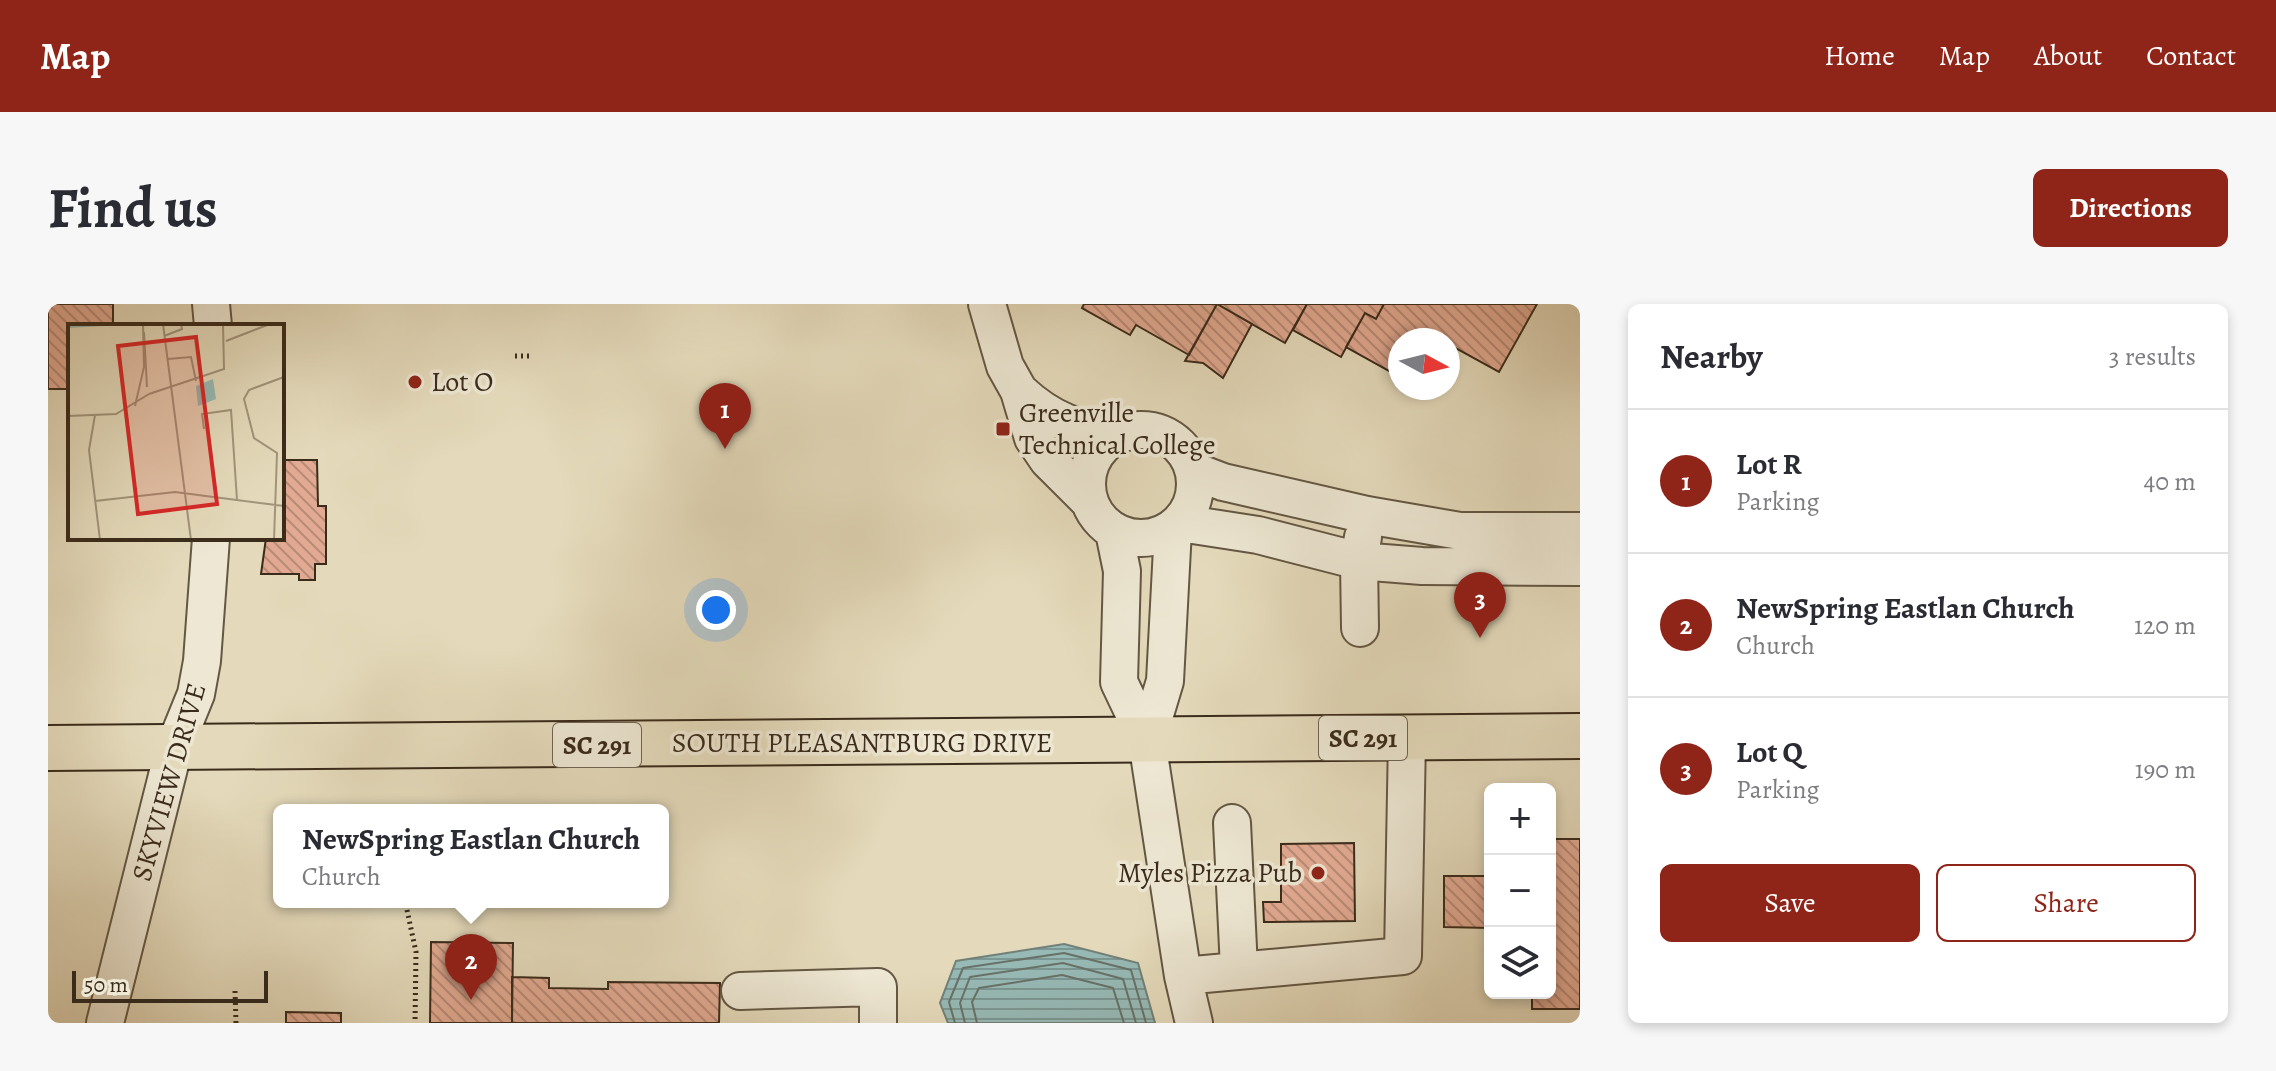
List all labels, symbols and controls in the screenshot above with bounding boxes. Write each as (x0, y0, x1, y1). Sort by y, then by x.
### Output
text: Map (40, 30, 110, 82)
text: Home (1824, 37, 1895, 75)
text: Map (1939, 37, 1990, 75)
text: About (2034, 37, 2102, 75)
text: Contact (2146, 37, 2236, 75)
button: Directions (2033, 169, 2228, 247)
text: Find us (48, 170, 218, 246)
inset map (68, 324, 284, 540)
north arrow (1388, 328, 1460, 400)
text: Nearby (1660, 333, 1763, 380)
text: 3 results (2109, 339, 2196, 374)
place label: Lot O (431, 363, 493, 401)
marker: Lot O (406, 373, 424, 391)
pin: 1 (699, 383, 751, 449)
place label: Greenville Technical College (1019, 394, 1216, 464)
marker: Greenville Technical College (994, 420, 1012, 438)
text: Lot R (1736, 444, 1802, 484)
text: 1 (1681, 464, 1691, 499)
text: 40 m (2144, 464, 2196, 499)
text: Parking (1736, 484, 1819, 519)
pin: 3 (1454, 572, 1506, 638)
text: NewSpring Eastlan Church (1736, 588, 2075, 628)
your location (696, 590, 736, 630)
text: 2 (1680, 608, 1692, 643)
text: 120 m (2134, 608, 2196, 643)
text: Church (1736, 628, 1815, 663)
street label: SKYVIEW DRIVE (123, 679, 215, 885)
road number: SC 291 (1319, 716, 1407, 760)
road number: SC 291 (553, 723, 641, 767)
street label: SOUTH PLEASANTBURG DRIVE (672, 724, 1052, 762)
text: Lot Q (1736, 732, 1803, 772)
text: 3 (1680, 752, 1692, 787)
text: 190 m (2135, 752, 2196, 787)
text: Parking (1736, 772, 1819, 807)
map controls (1484, 783, 1556, 999)
button: + (1484, 783, 1556, 855)
popup (273, 804, 669, 908)
text: NewSpring Eastlan Church (302, 819, 640, 859)
place label: Myles Pizza Pub (1118, 854, 1302, 892)
button: − (1484, 855, 1556, 927)
text: Church (302, 859, 381, 894)
marker: Myles Pizza Pub (1309, 864, 1327, 882)
button: Save (1660, 864, 1920, 942)
button: Share (1936, 864, 2196, 942)
button: layers (1484, 927, 1556, 999)
pin: 2 (445, 934, 497, 1000)
scale bar (72, 967, 268, 1003)
text: 50 m (84, 970, 128, 1000)

